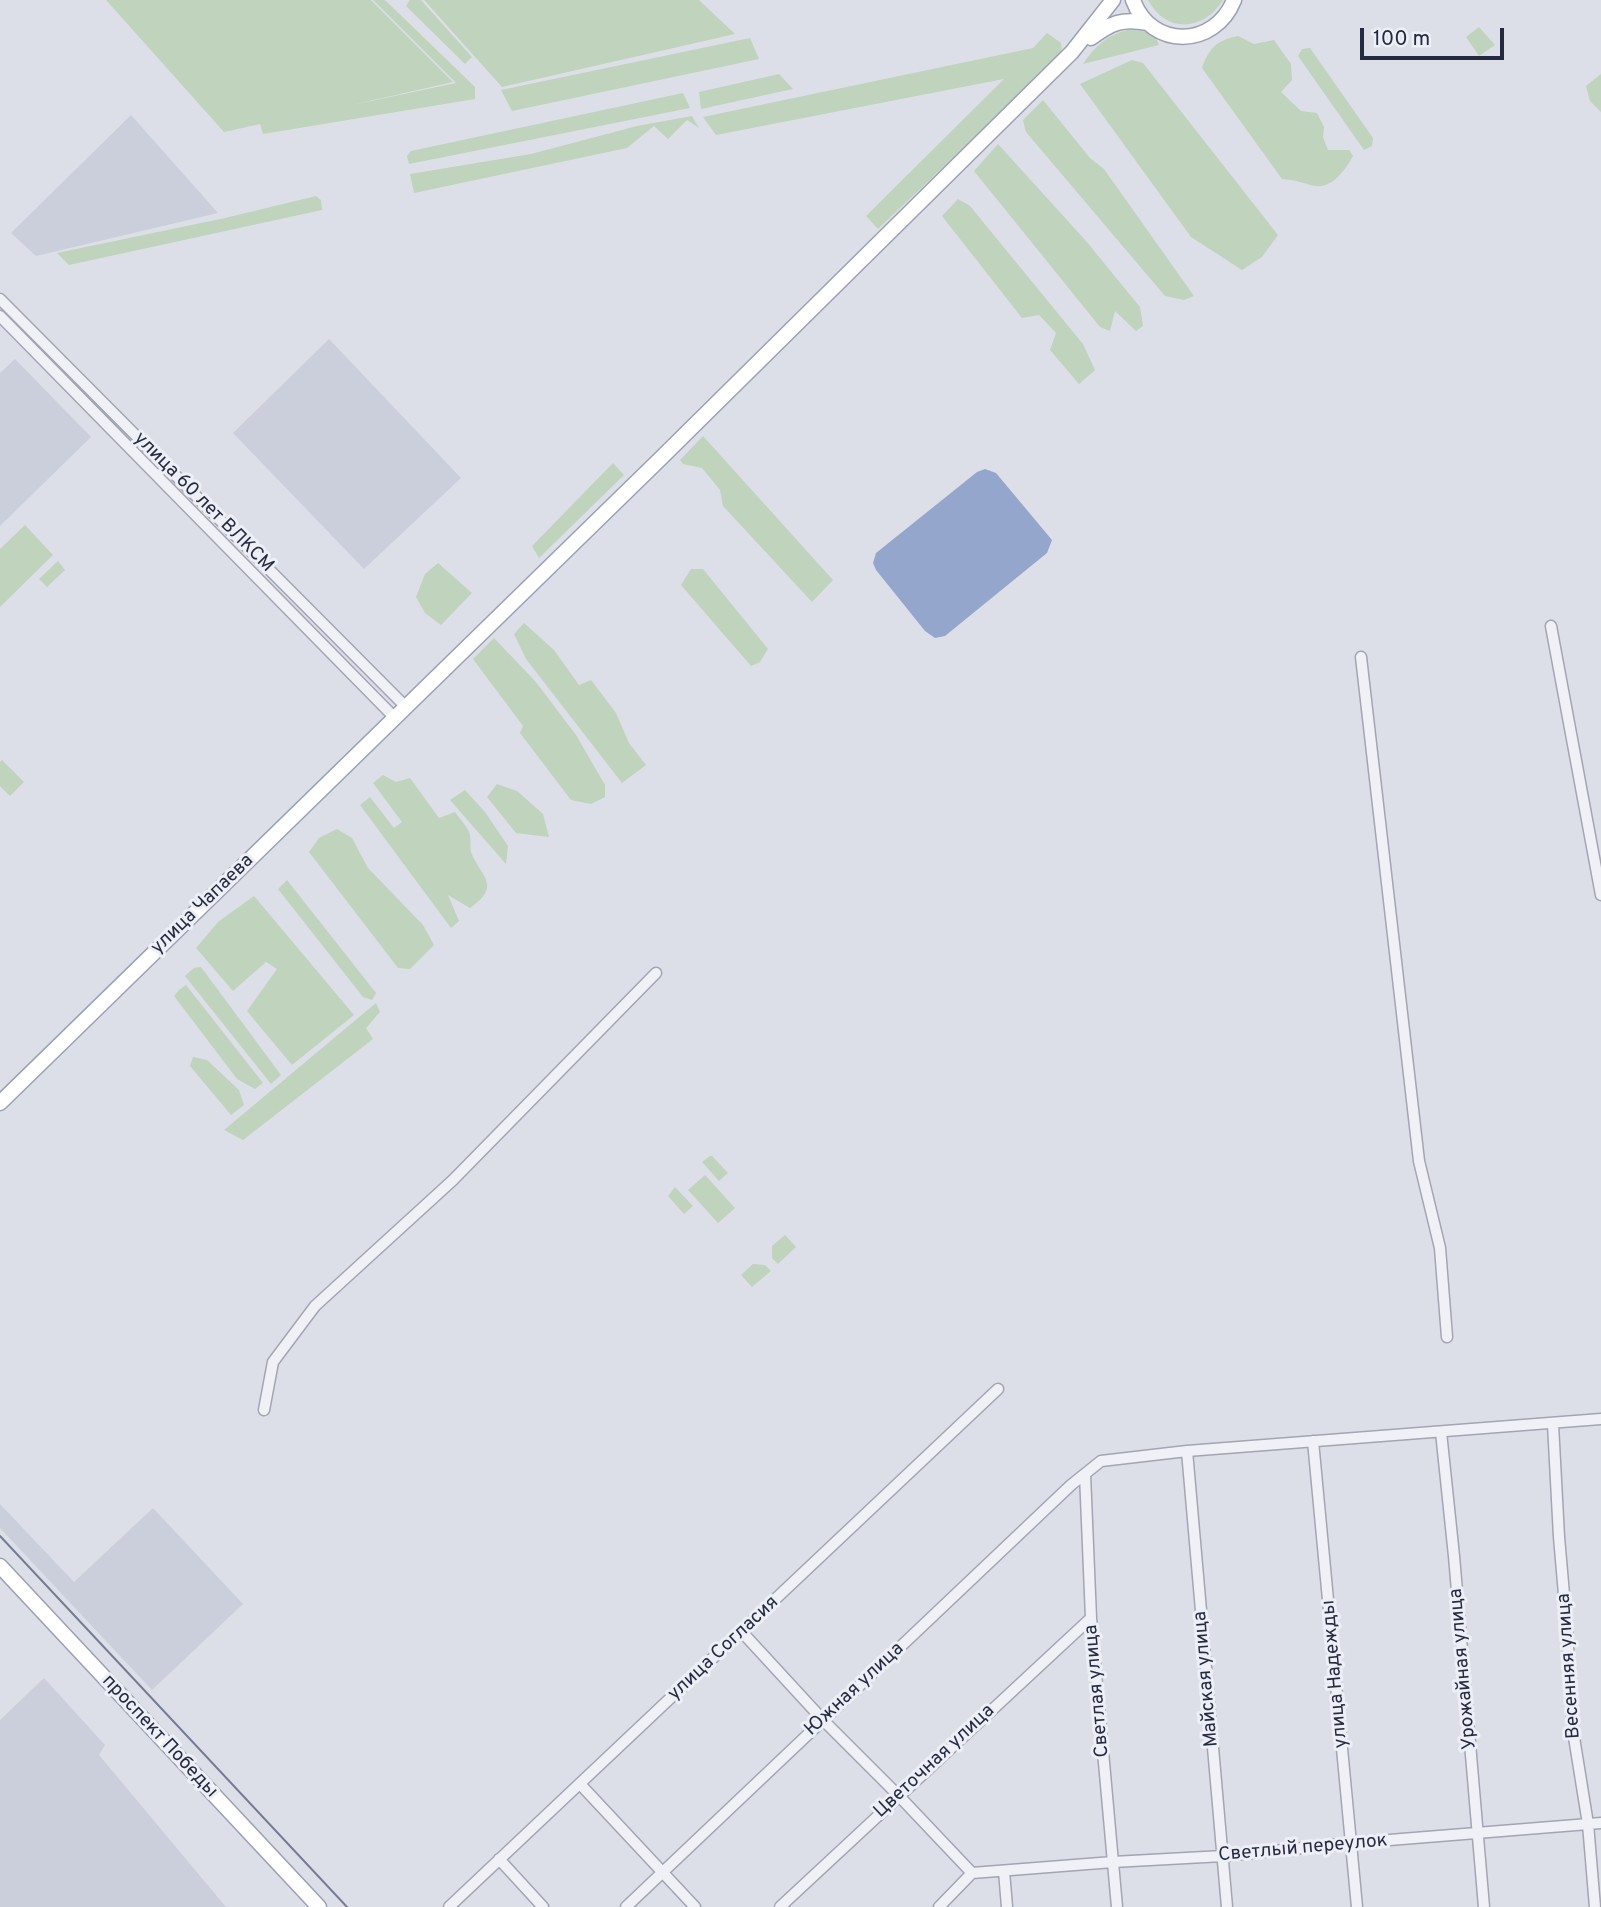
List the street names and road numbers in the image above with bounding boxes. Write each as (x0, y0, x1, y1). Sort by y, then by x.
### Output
street label: улица 60 лет ВЛКСМ (128, 428, 278, 578)
street label: улица Чапаева (147, 850, 259, 960)
street label: Урожайная улица (1446, 1587, 1482, 1751)
street label: улица Согласия (664, 1592, 784, 1706)
street label: Весенняя улица (1554, 1592, 1586, 1740)
street label: улица Надежды (1318, 1599, 1354, 1749)
street label: Майская улица (1190, 1610, 1224, 1748)
street label: Светлая улица (1081, 1624, 1115, 1758)
street label: Южная улица (801, 1638, 909, 1742)
street label: проспект Победы (96, 1671, 222, 1803)
street label: Цветочная улица (870, 1700, 1000, 1824)
street label: Светлый переулок (1217, 1830, 1389, 1868)

